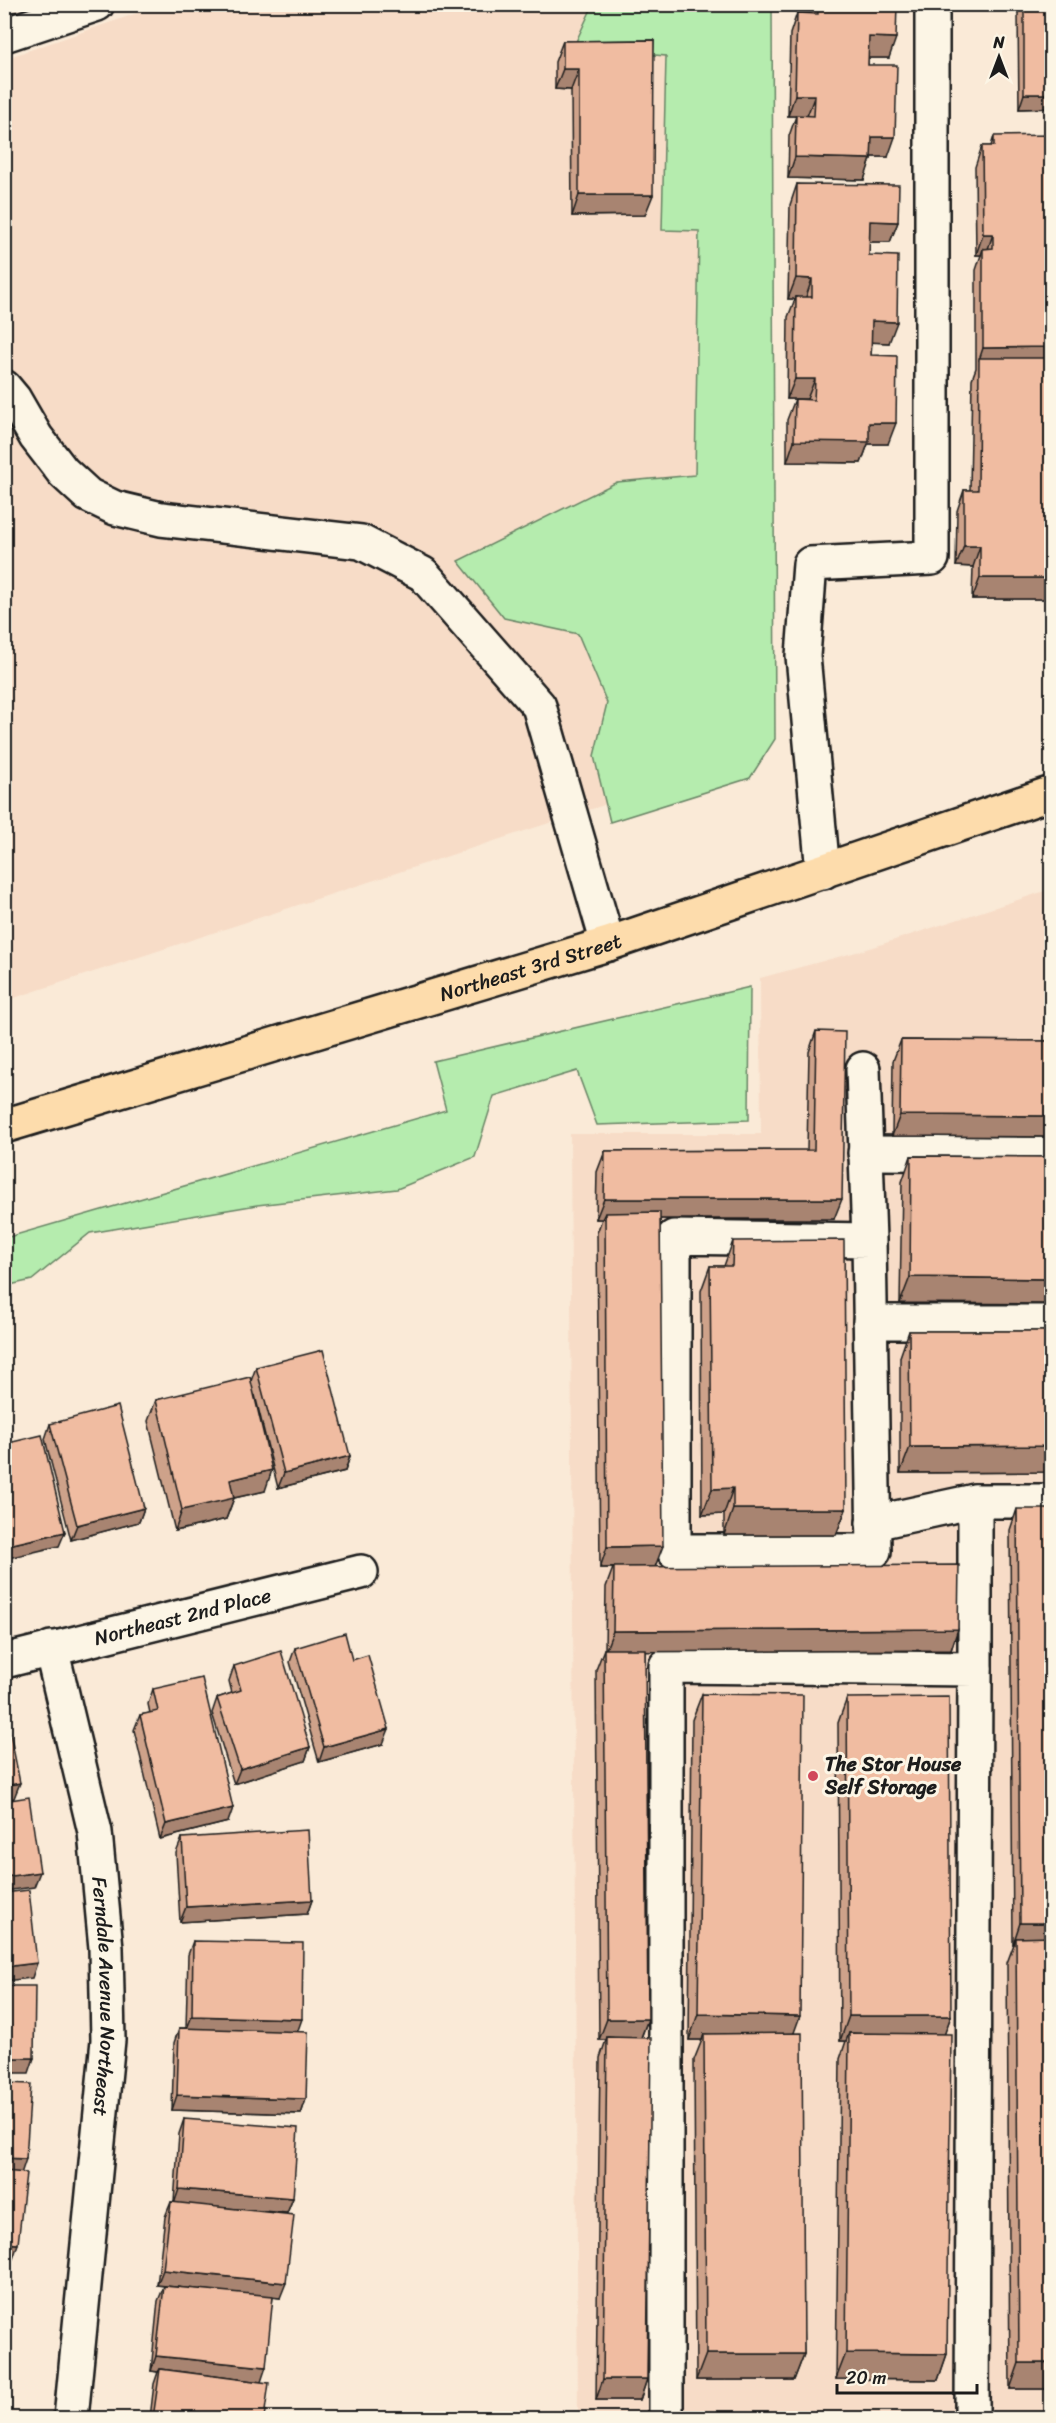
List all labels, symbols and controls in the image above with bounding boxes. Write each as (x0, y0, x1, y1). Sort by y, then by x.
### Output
north arrow (969, 27, 1029, 87)
text: N (992, 28, 1005, 57)
street label: Northeast 3rd Street (435, 923, 627, 1011)
street label: Northeast 2nd Place (90, 1578, 275, 1655)
place label: The Stor House Self Storage (824, 1747, 962, 1805)
marker: The Stor House Self Storage (806, 1769, 820, 1783)
street label: Ferndale Avenue Northeast (82, 1875, 126, 2118)
scale bar (837, 2357, 976, 2395)
text: 20 m (846, 2362, 886, 2394)

